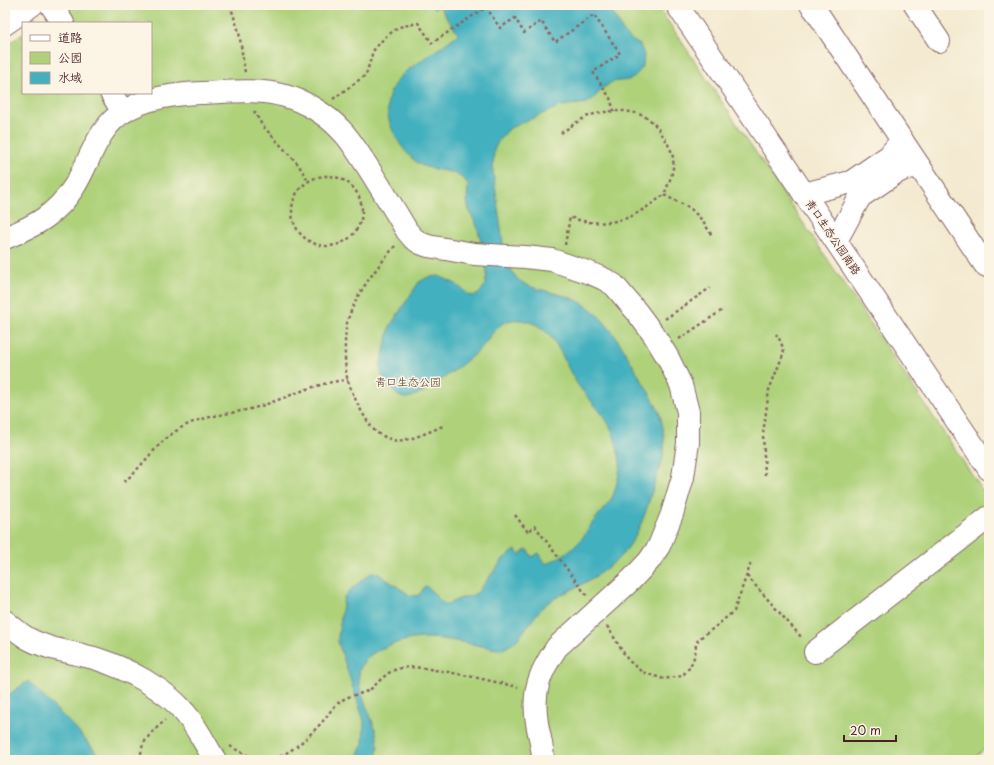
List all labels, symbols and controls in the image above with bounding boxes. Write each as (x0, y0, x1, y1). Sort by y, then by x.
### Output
legend (22, 22, 152, 94)
text: 道路 (58, 28, 82, 46)
text: 公园 (58, 48, 82, 66)
text: 水域 (58, 68, 82, 86)
street label: 青口生态公园南路 (802, 195, 865, 278)
park label: 青口生态公园 (375, 373, 441, 390)
scale bar (844, 717, 896, 743)
text: 20 m (850, 721, 881, 739)

